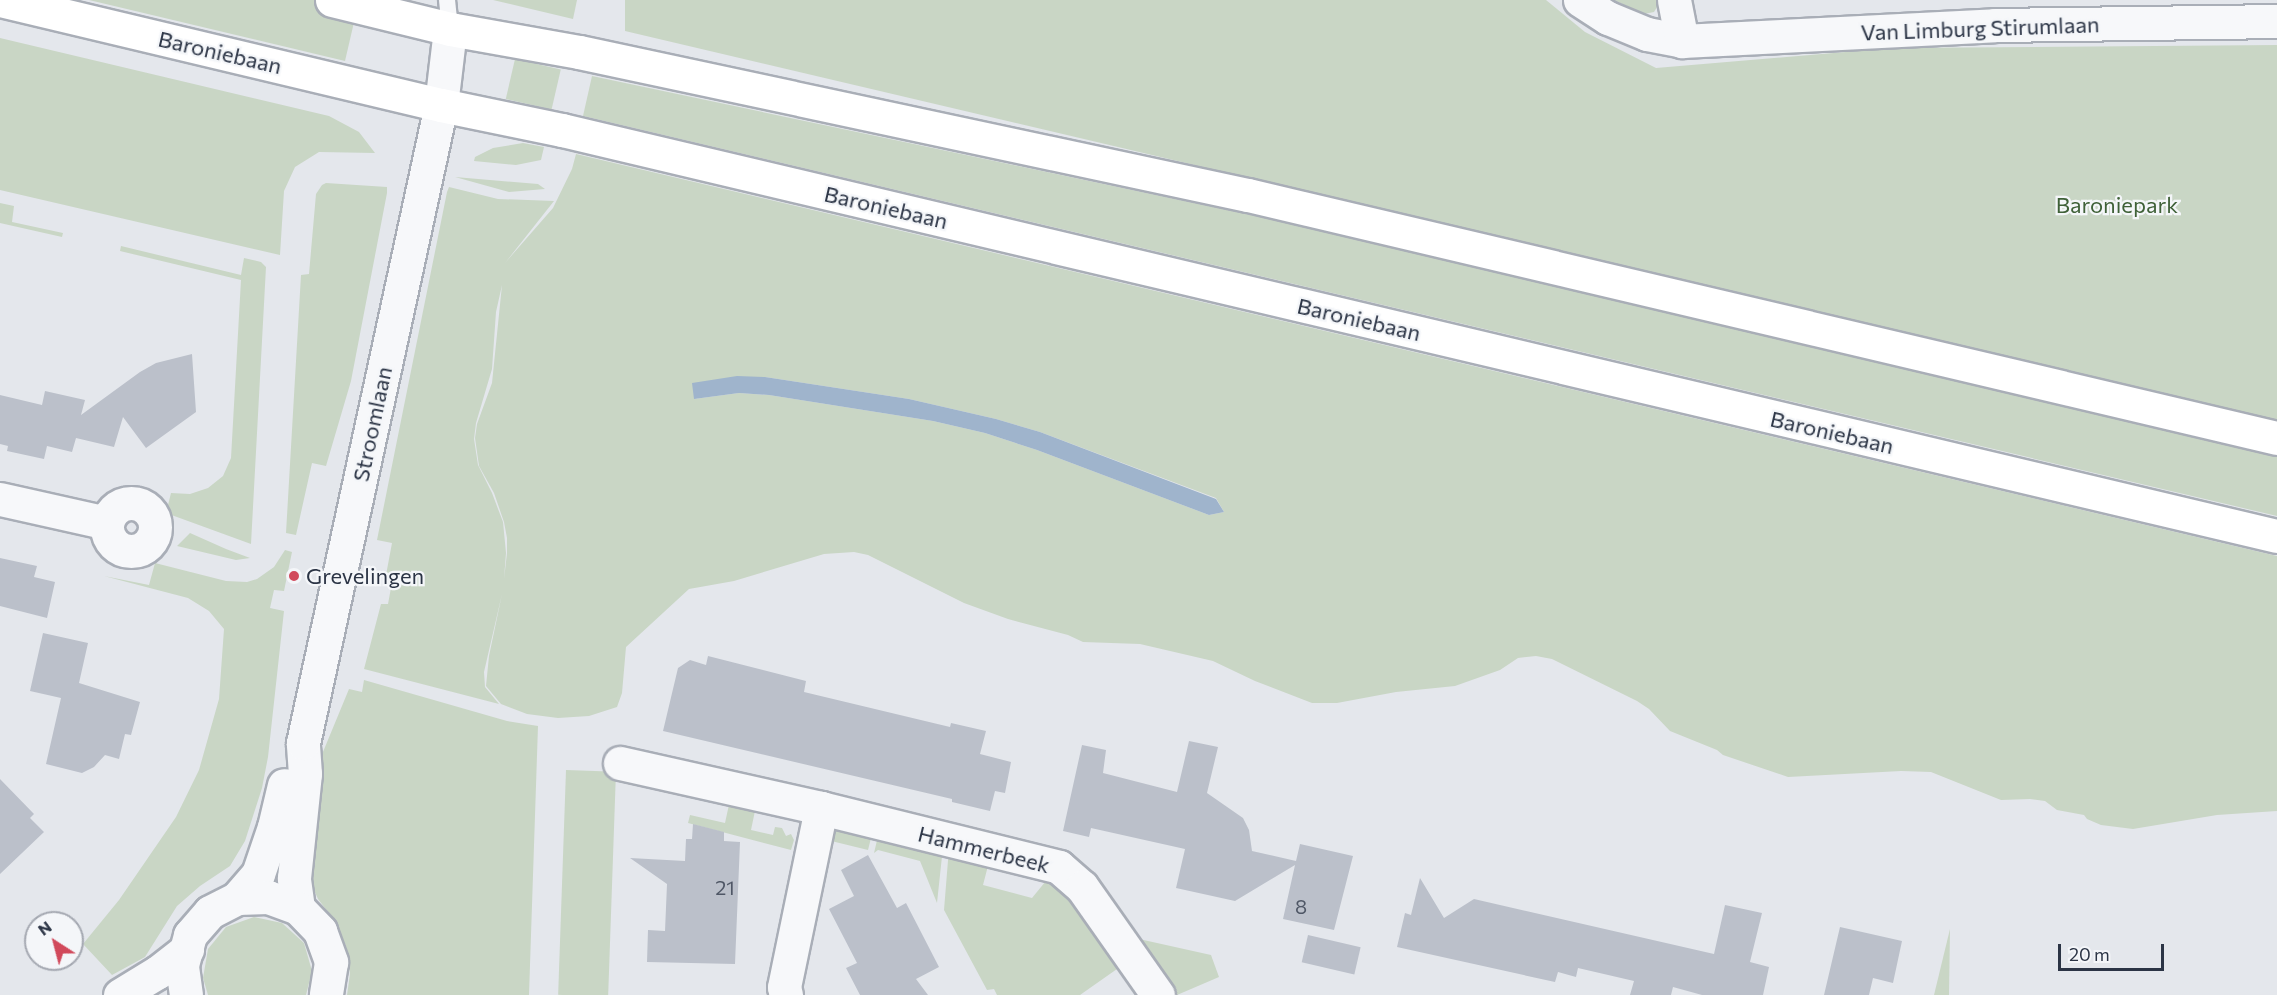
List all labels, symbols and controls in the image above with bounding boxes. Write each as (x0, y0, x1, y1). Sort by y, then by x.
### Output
street label: Van Limburg Stirumlaan (1860, 11, 2100, 45)
street label: Baroniebaan (156, 25, 284, 79)
street label: Baroniebaan (822, 180, 950, 234)
park label: Baroniepark (2056, 192, 2178, 218)
street label: Baroniebaan (1295, 292, 1423, 346)
street label: Stroomlaan (347, 364, 397, 484)
street label: Baroniebaan (1768, 405, 1896, 459)
place label: Grevelingen (306, 563, 424, 589)
marker: Grevelingen (287, 569, 301, 583)
street label: Hammerbeek (915, 820, 1053, 878)
house number: 21 (715, 875, 735, 899)
house number: 8 (1295, 894, 1307, 918)
north arrow (24, 911, 84, 971)
text: N (34, 916, 55, 939)
scale bar (2061, 932, 2168, 970)
text: 20 m (2069, 943, 2110, 965)

